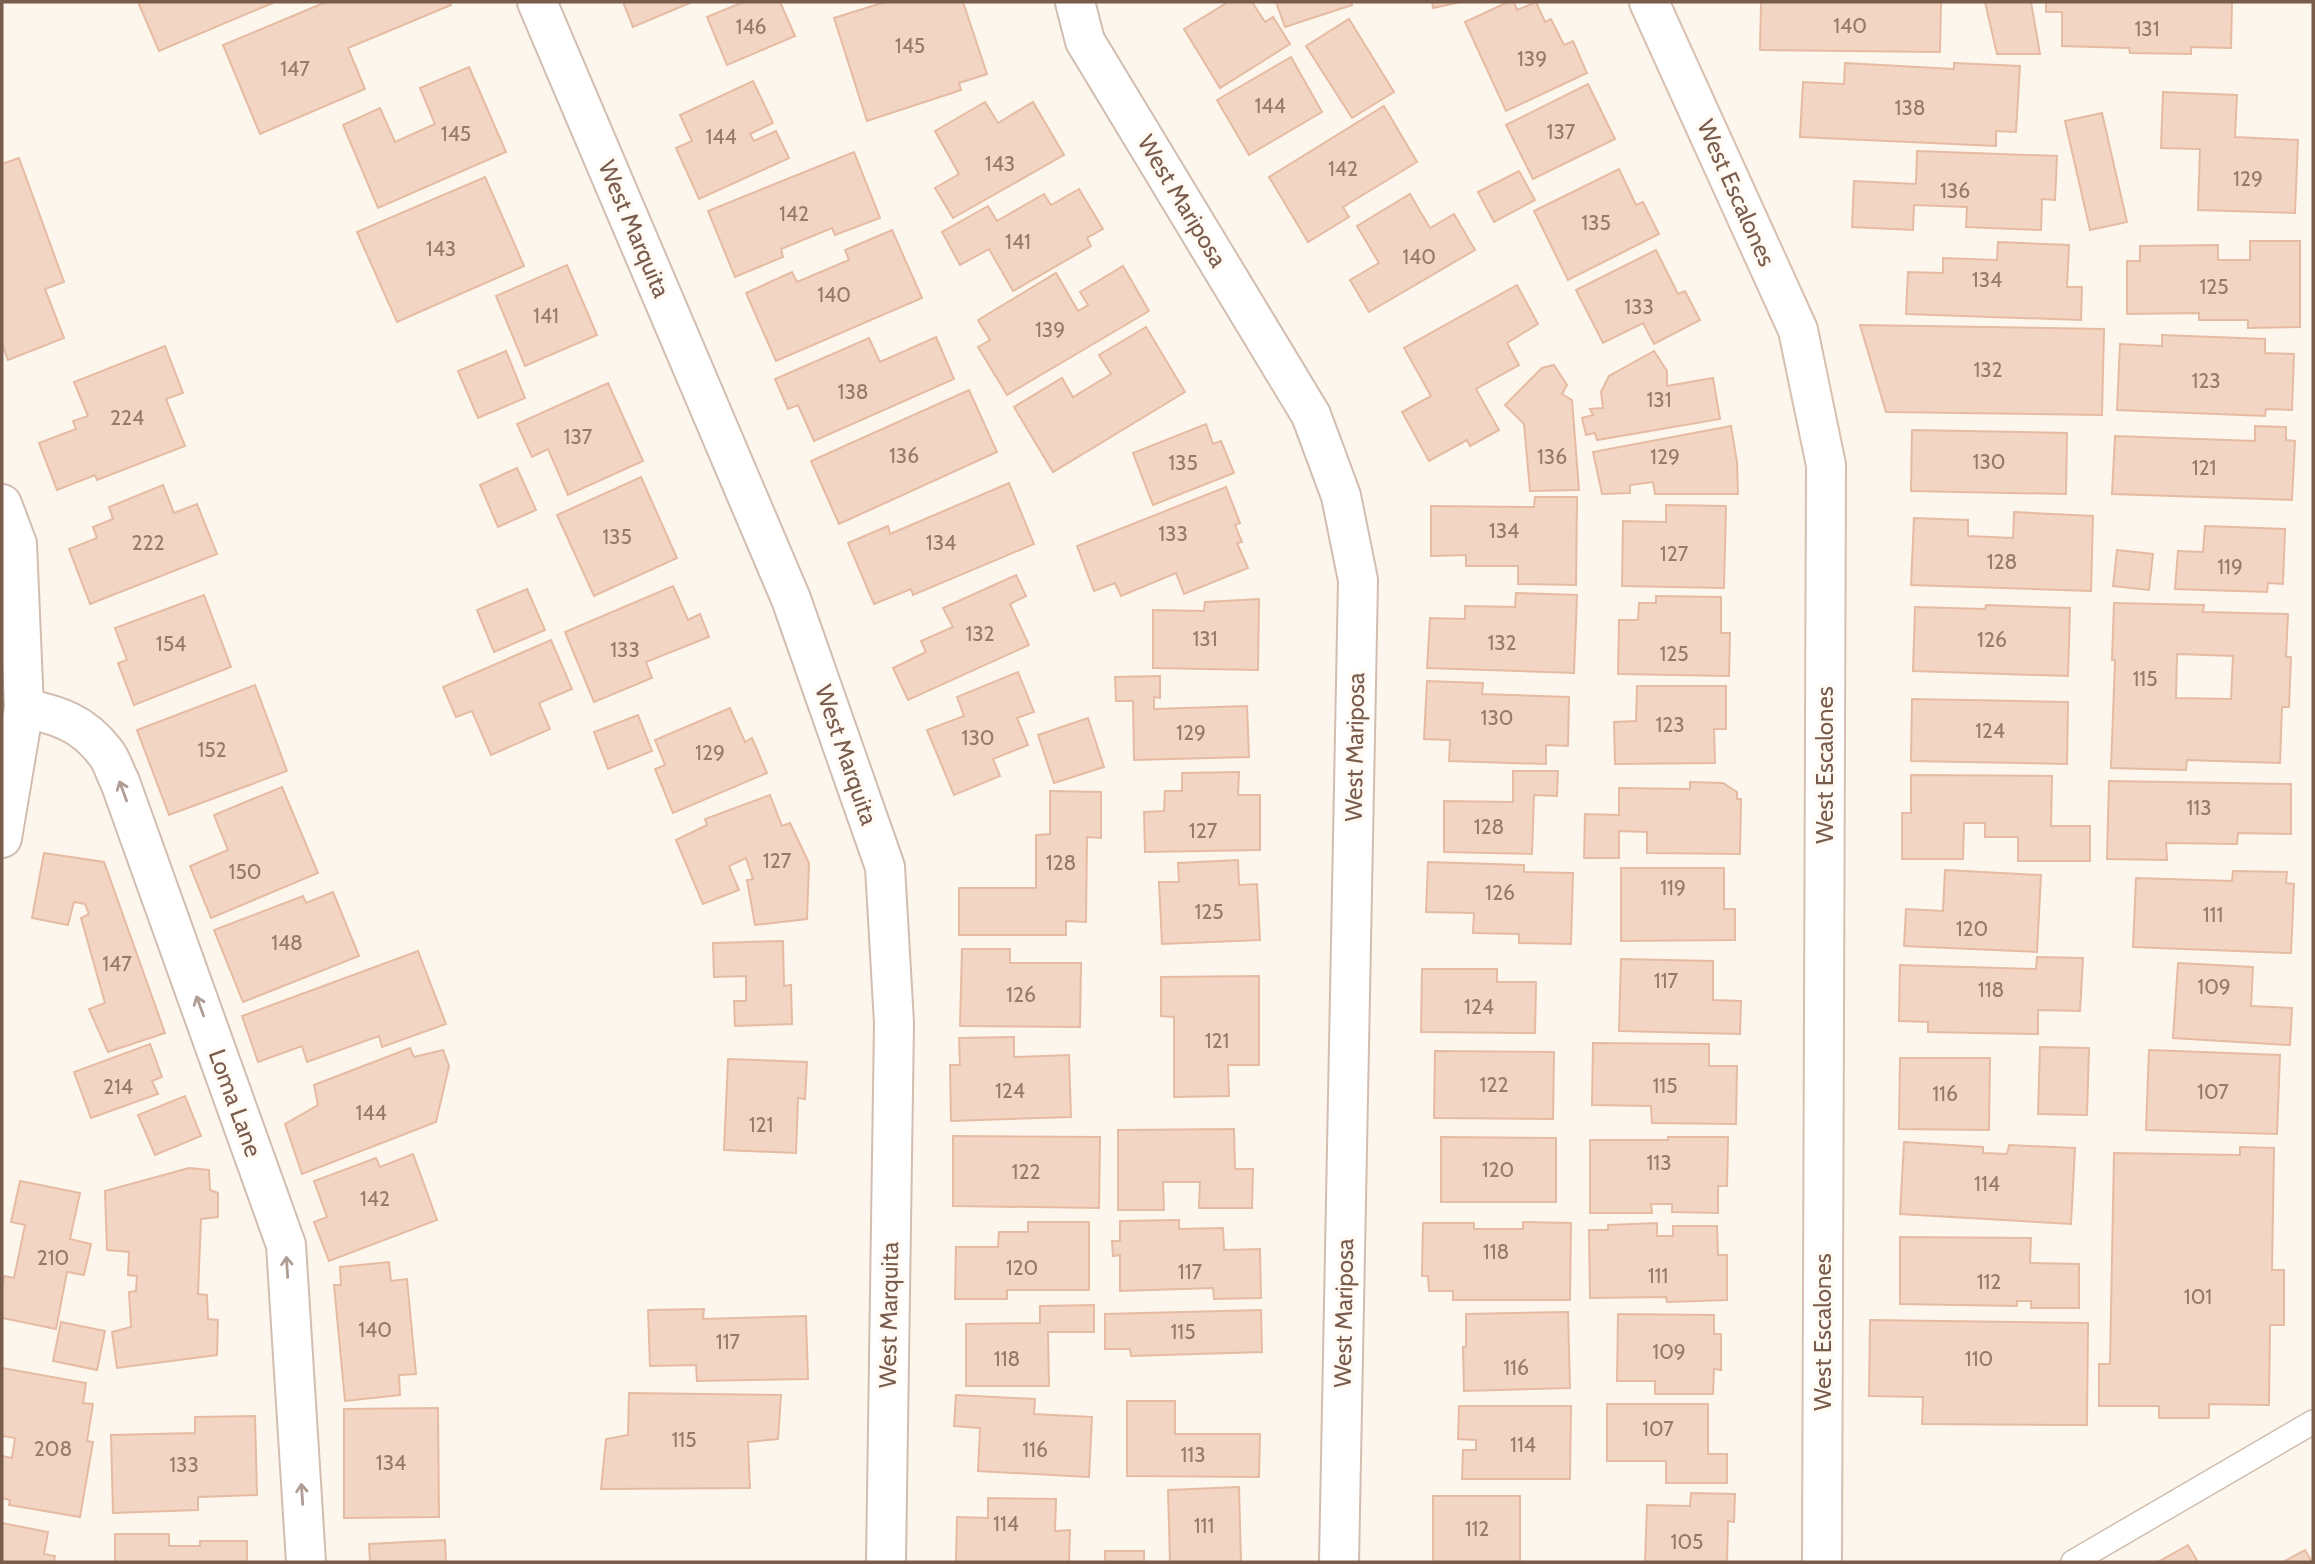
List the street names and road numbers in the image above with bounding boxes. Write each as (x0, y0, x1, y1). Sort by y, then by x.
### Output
street label: West Escalones (1691, 115, 1782, 271)
street label: West Mariposa (1132, 129, 1233, 272)
street label: West Marquita (593, 156, 677, 302)
street label: West Mariposa (1339, 672, 1370, 822)
street label: West Marquita (809, 681, 884, 829)
street label: West Escalones (1810, 686, 1839, 844)
street label: Loma Lane (203, 1045, 268, 1161)
street label: West Mariposa (1328, 1238, 1359, 1388)
street label: West Marquita (873, 1241, 904, 1388)
street label: West Escalones (1808, 1253, 1837, 1411)

